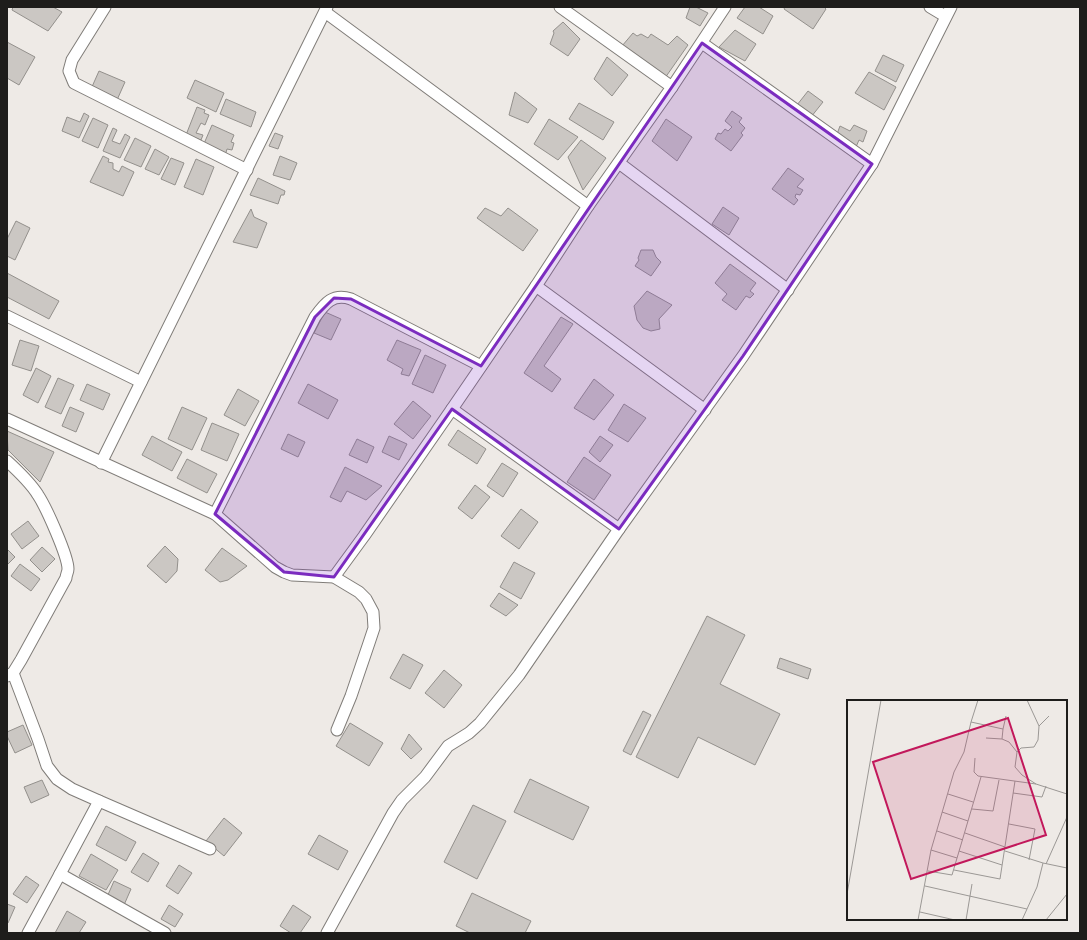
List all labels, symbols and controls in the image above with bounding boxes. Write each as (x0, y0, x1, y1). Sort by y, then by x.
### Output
inset map (847, 700, 1067, 920)

